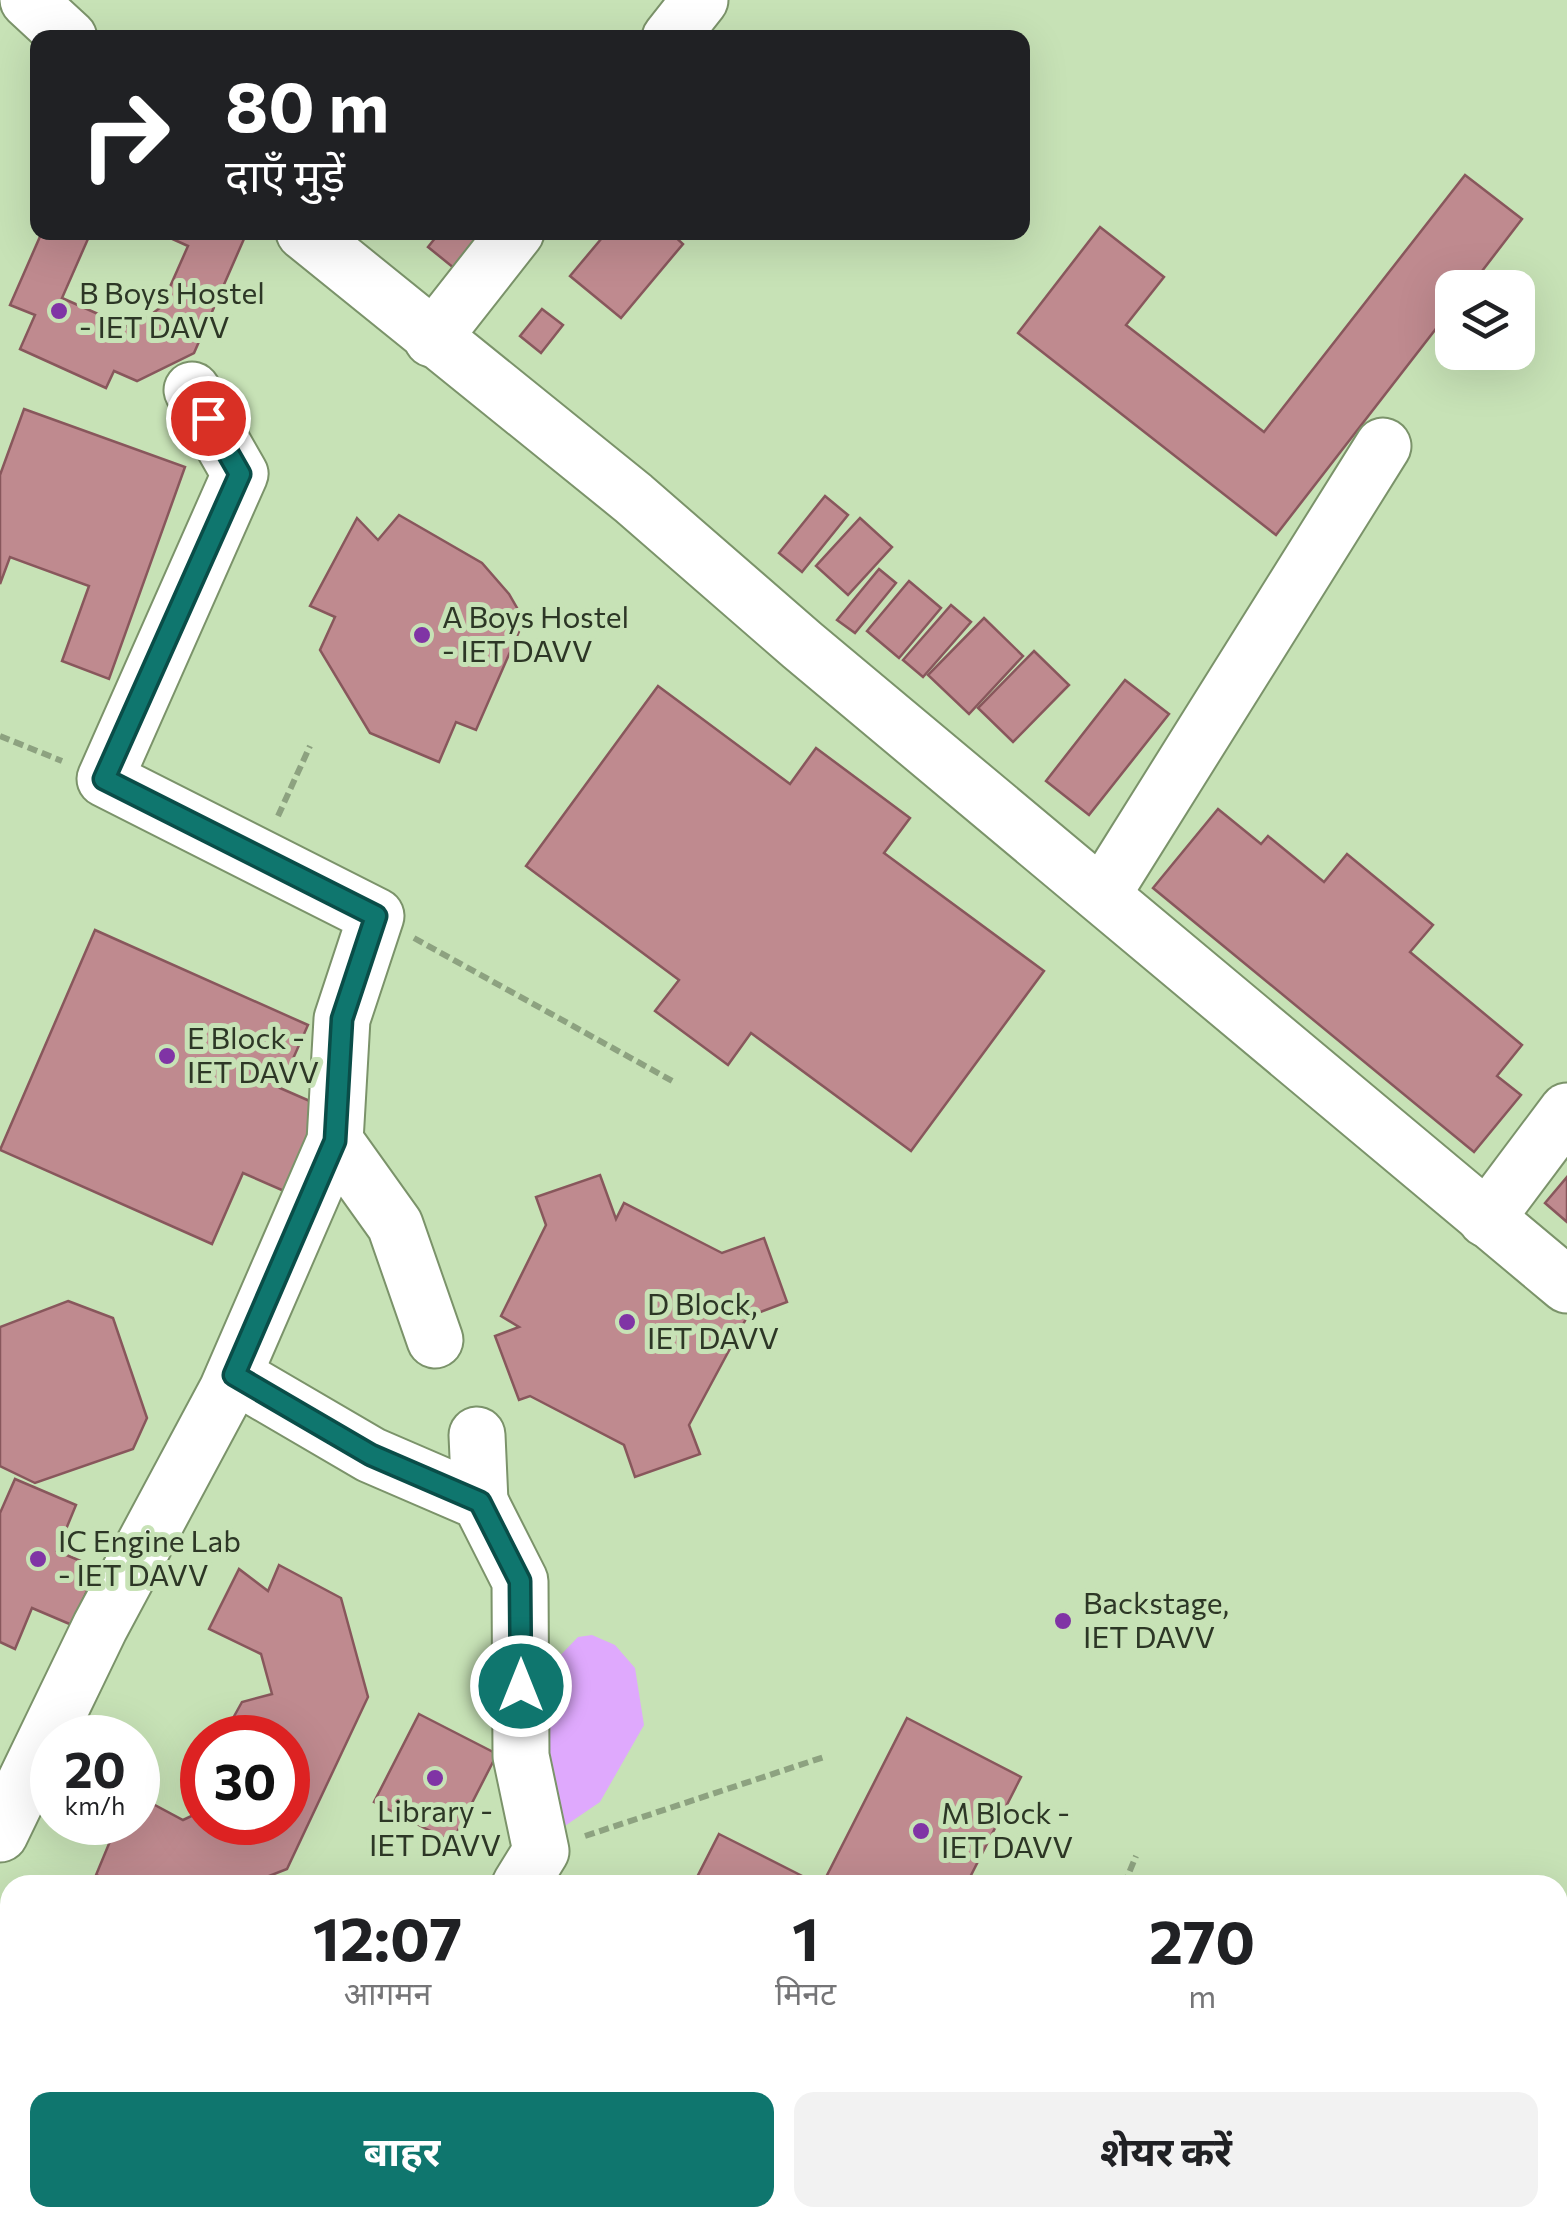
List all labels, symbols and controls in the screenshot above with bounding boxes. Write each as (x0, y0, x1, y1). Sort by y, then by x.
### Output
text: 80 m (225, 61, 389, 146)
icon: right (60, 70, 190, 200)
text: दाएँ मुड़ें (225, 146, 345, 201)
map controls (1435, 270, 1535, 370)
button: layers (1435, 270, 1535, 370)
place label: B Boys Hostel - IET DAVV (79, 273, 265, 344)
marker: B Boys Hostel - IET DAVV (48, 300, 70, 322)
pin (166, 376, 251, 461)
icon: arrive (181, 391, 236, 446)
place label: A Boys Hostel - IET DAVV (442, 597, 629, 668)
marker: A Boys Hostel - IET DAVV (411, 624, 433, 646)
place label: E Block - IET DAVV (187, 1018, 319, 1089)
marker: E Block - IET DAVV (156, 1045, 178, 1067)
place label: D Block, IET DAVV (647, 1284, 779, 1355)
marker: D Block, IET DAVV (616, 1311, 638, 1333)
place label: IC Engine Lab - IET DAVV (58, 1521, 241, 1592)
marker: IC Engine Lab - IET DAVV (27, 1548, 49, 1570)
place label: Backstage, IET DAVV (1083, 1583, 1229, 1654)
marker: Backstage, IET DAVV (1052, 1610, 1074, 1632)
position arrow (469, 1634, 573, 1738)
speed limit sign: 30 (180, 1715, 310, 1845)
text: 20 (64, 1737, 126, 1798)
marker: Library - IET DAVV (424, 1767, 446, 1789)
text: km/h (65, 1790, 125, 1820)
place label: Library - IET DAVV (369, 1791, 501, 1862)
place label: M Block - IET DAVV (941, 1793, 1073, 1864)
marker: M Block - IET DAVV (910, 1820, 932, 1842)
text: 12:07 (313, 1900, 462, 1973)
text: 1 (792, 1900, 819, 1973)
text: 270 (1149, 1903, 1255, 1976)
text: आगमन (344, 1972, 431, 2012)
text: मिनट (775, 1972, 836, 2012)
text: m (1188, 1975, 1216, 2015)
button: बाहर (30, 2092, 774, 2207)
button: शेयर करें (794, 2092, 1538, 2207)

